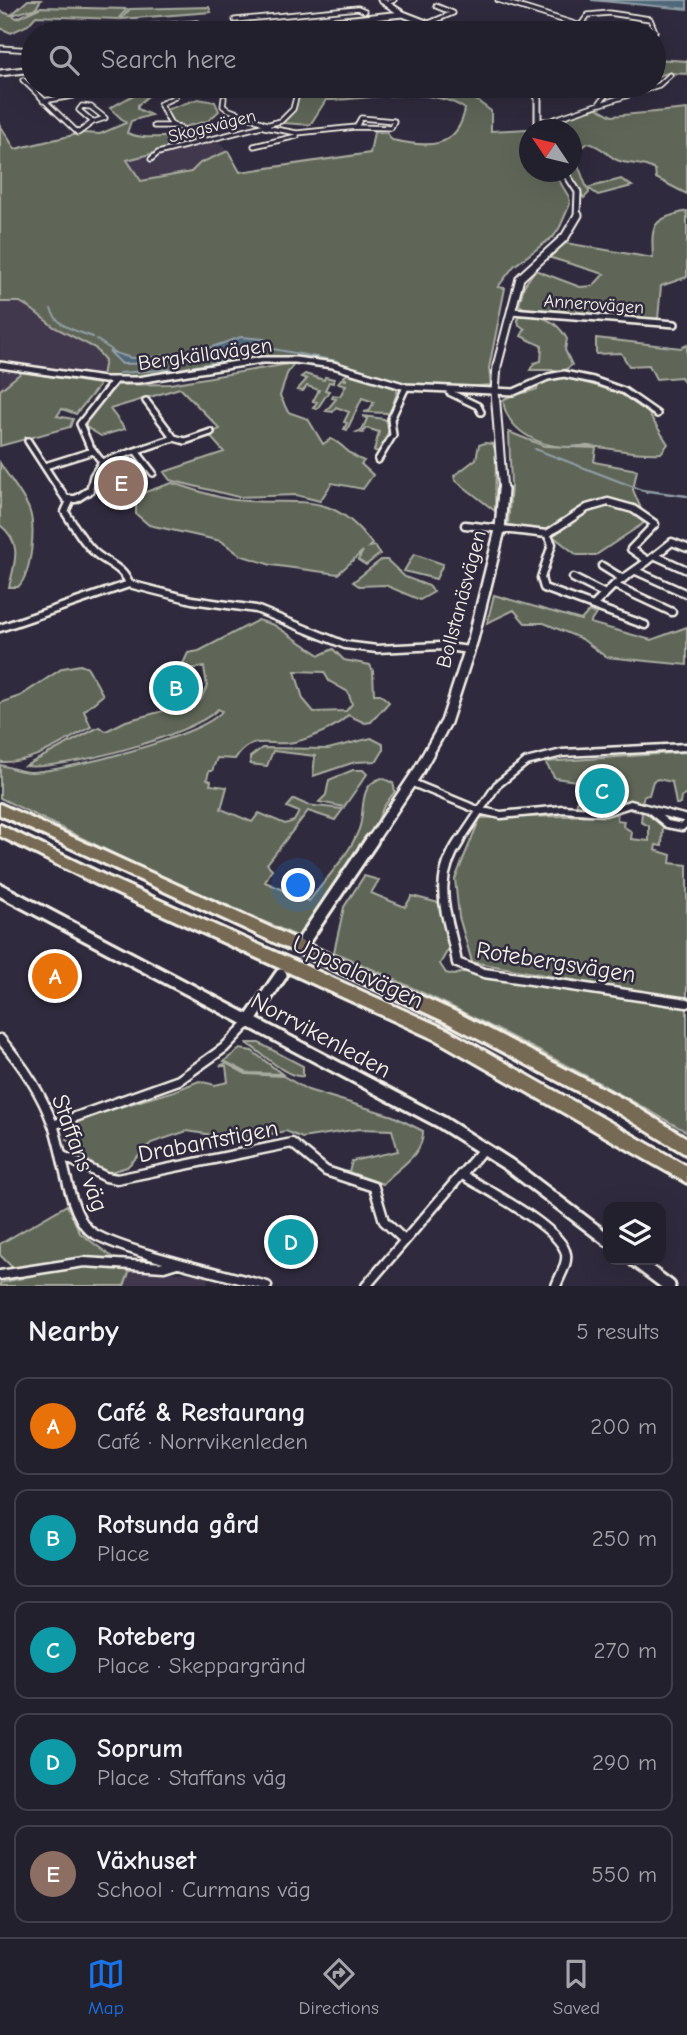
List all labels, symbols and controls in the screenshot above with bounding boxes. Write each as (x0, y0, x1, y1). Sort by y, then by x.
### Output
search box (21, 21, 666, 98)
icon: search (45, 41, 83, 79)
text: Search here (101, 45, 236, 75)
street label: Skogsvägen (166, 105, 258, 148)
north arrow (519, 119, 582, 182)
street label: Annerovägen (543, 291, 645, 318)
street label: Bergkällavägen (136, 333, 274, 375)
pin: E (98, 457, 144, 509)
street label: Bollstanäsvägen (431, 527, 491, 671)
pin: B (153, 662, 199, 714)
pin: C (579, 765, 625, 817)
your location (281, 868, 315, 902)
street label: Uppsalavägen (288, 929, 428, 1015)
street label: Rotebergsvägen (474, 936, 638, 988)
pin: A (32, 950, 78, 1002)
street label: Norrvikenleden (246, 986, 396, 1084)
street label: Staffans väg (46, 1090, 114, 1216)
street label: Drabantstigen (136, 1114, 280, 1168)
map controls (603, 1202, 666, 1265)
button: layers (603, 1202, 666, 1265)
pin: D (268, 1216, 314, 1268)
text: Nearby (28, 1314, 119, 1349)
text: 5 results (576, 1318, 659, 1345)
text: Café & Restaurang (97, 1398, 306, 1428)
text: A (47, 1413, 59, 1440)
text: 200 m (590, 1413, 657, 1440)
text: Café · Norrvikenleden (97, 1428, 308, 1455)
text: Rotsunda gård (97, 1510, 259, 1540)
text: B (46, 1525, 60, 1552)
text: 250 m (592, 1525, 657, 1552)
text: Place (97, 1540, 149, 1567)
text: Roteberg (97, 1622, 197, 1652)
text: C (46, 1637, 60, 1664)
text: 270 m (593, 1637, 657, 1664)
text: Place · Skeppargränd (97, 1652, 306, 1679)
text: Soprum (97, 1734, 183, 1764)
text: D (46, 1749, 60, 1776)
text: 290 m (592, 1749, 657, 1776)
text: Place · Staffans väg (97, 1764, 287, 1791)
text: Växhuset (97, 1846, 196, 1876)
text: E (46, 1861, 60, 1888)
text: 550 m (591, 1861, 657, 1888)
text: School · Curmans väg (97, 1876, 311, 1903)
tab: Map (87, 1955, 125, 2019)
tab: Directions (299, 1955, 379, 2019)
tab: Saved (553, 1955, 600, 2019)

